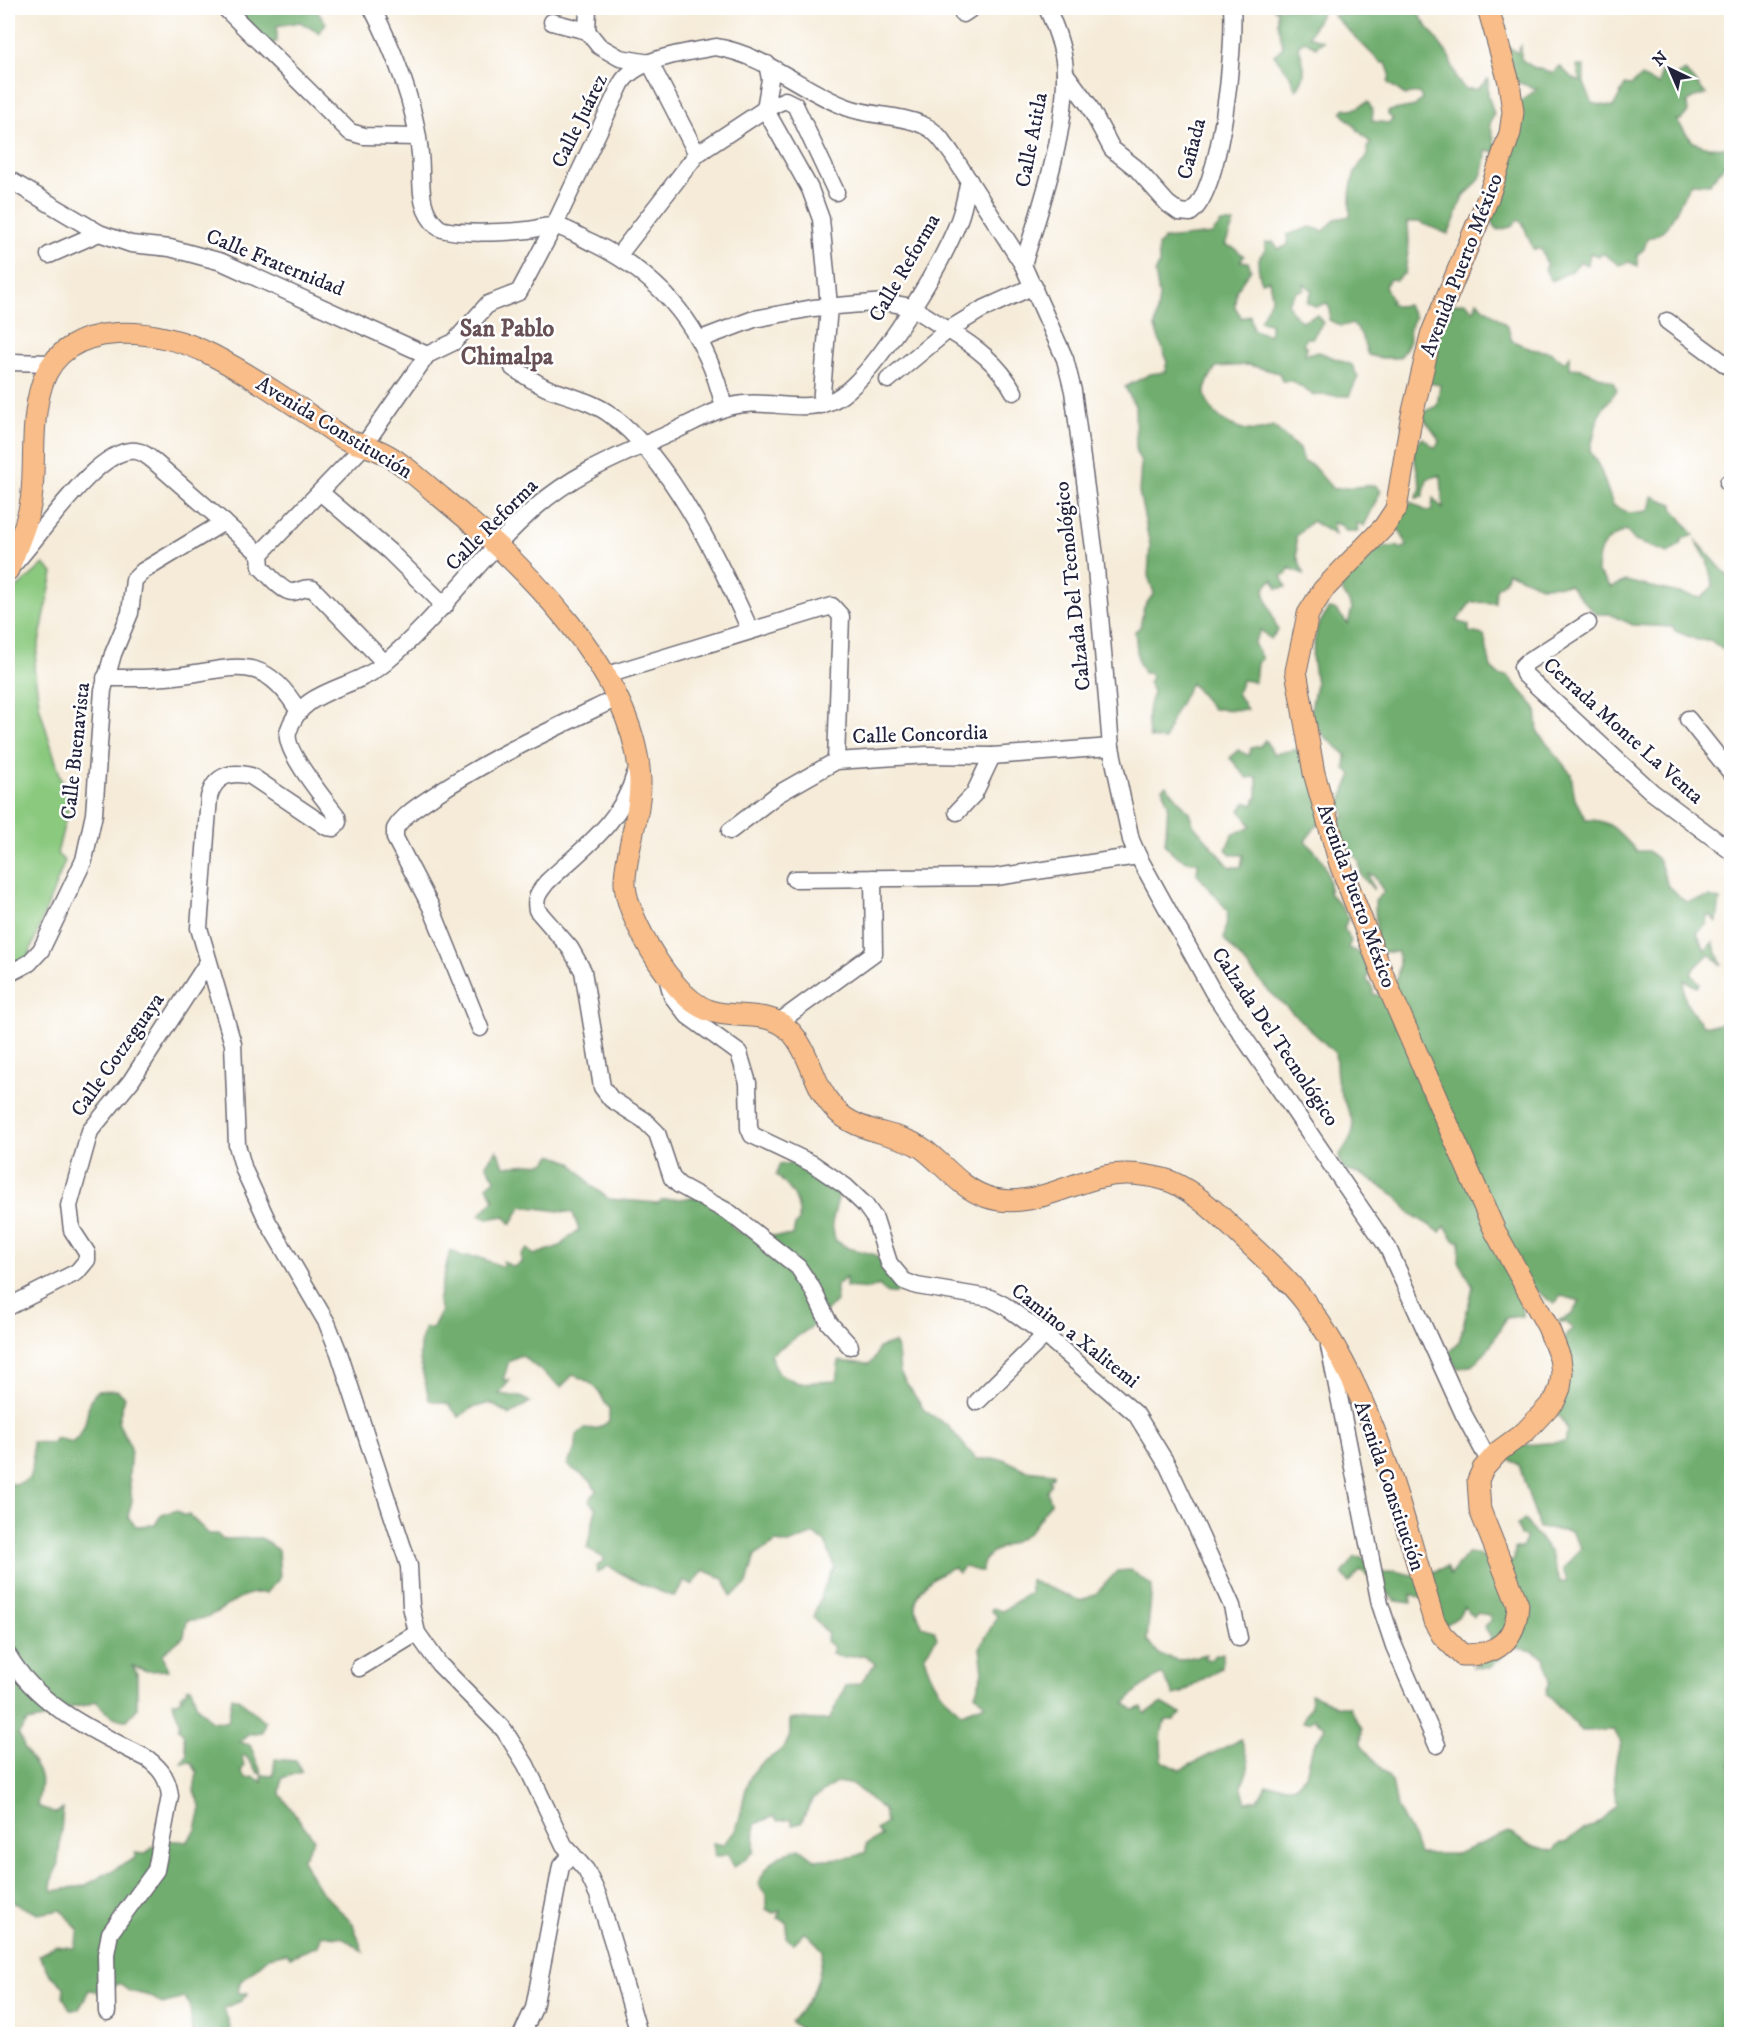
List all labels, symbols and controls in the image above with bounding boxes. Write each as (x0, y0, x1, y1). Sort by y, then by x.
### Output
north arrow (1640, 39, 1700, 99)
text: N (1649, 47, 1672, 71)
street label: Calle Juárez (546, 70, 614, 172)
street label: Calle Atitla (1010, 90, 1054, 190)
street label: Cañada (1172, 116, 1212, 182)
street label: Avenida Puerto México (1415, 170, 1509, 360)
street label: Calle Reforma (864, 209, 946, 327)
street label: Calle Fraternidad (202, 223, 348, 303)
district label: San Pablo Chimalpa (460, 314, 555, 372)
street label: Avenida Constitución (251, 371, 417, 485)
street label: Calle Reforma (440, 473, 544, 577)
street label: Calzada Del Tecnológico (1049, 480, 1097, 692)
street label: Cerrada Monte La Venta (1537, 652, 1709, 810)
street label: Calle Buenavista (56, 681, 96, 821)
street label: Calle Concordia (852, 720, 988, 750)
street label: Avenida Puerto México (1311, 800, 1401, 992)
street label: Calzada Del Tecnológico (1205, 943, 1345, 1131)
street label: Calle Cotzeguaya (66, 988, 170, 1122)
street label: Camino a Xalitemi (1006, 1278, 1144, 1394)
street label: Avenida Constitución (1348, 1398, 1430, 1574)

